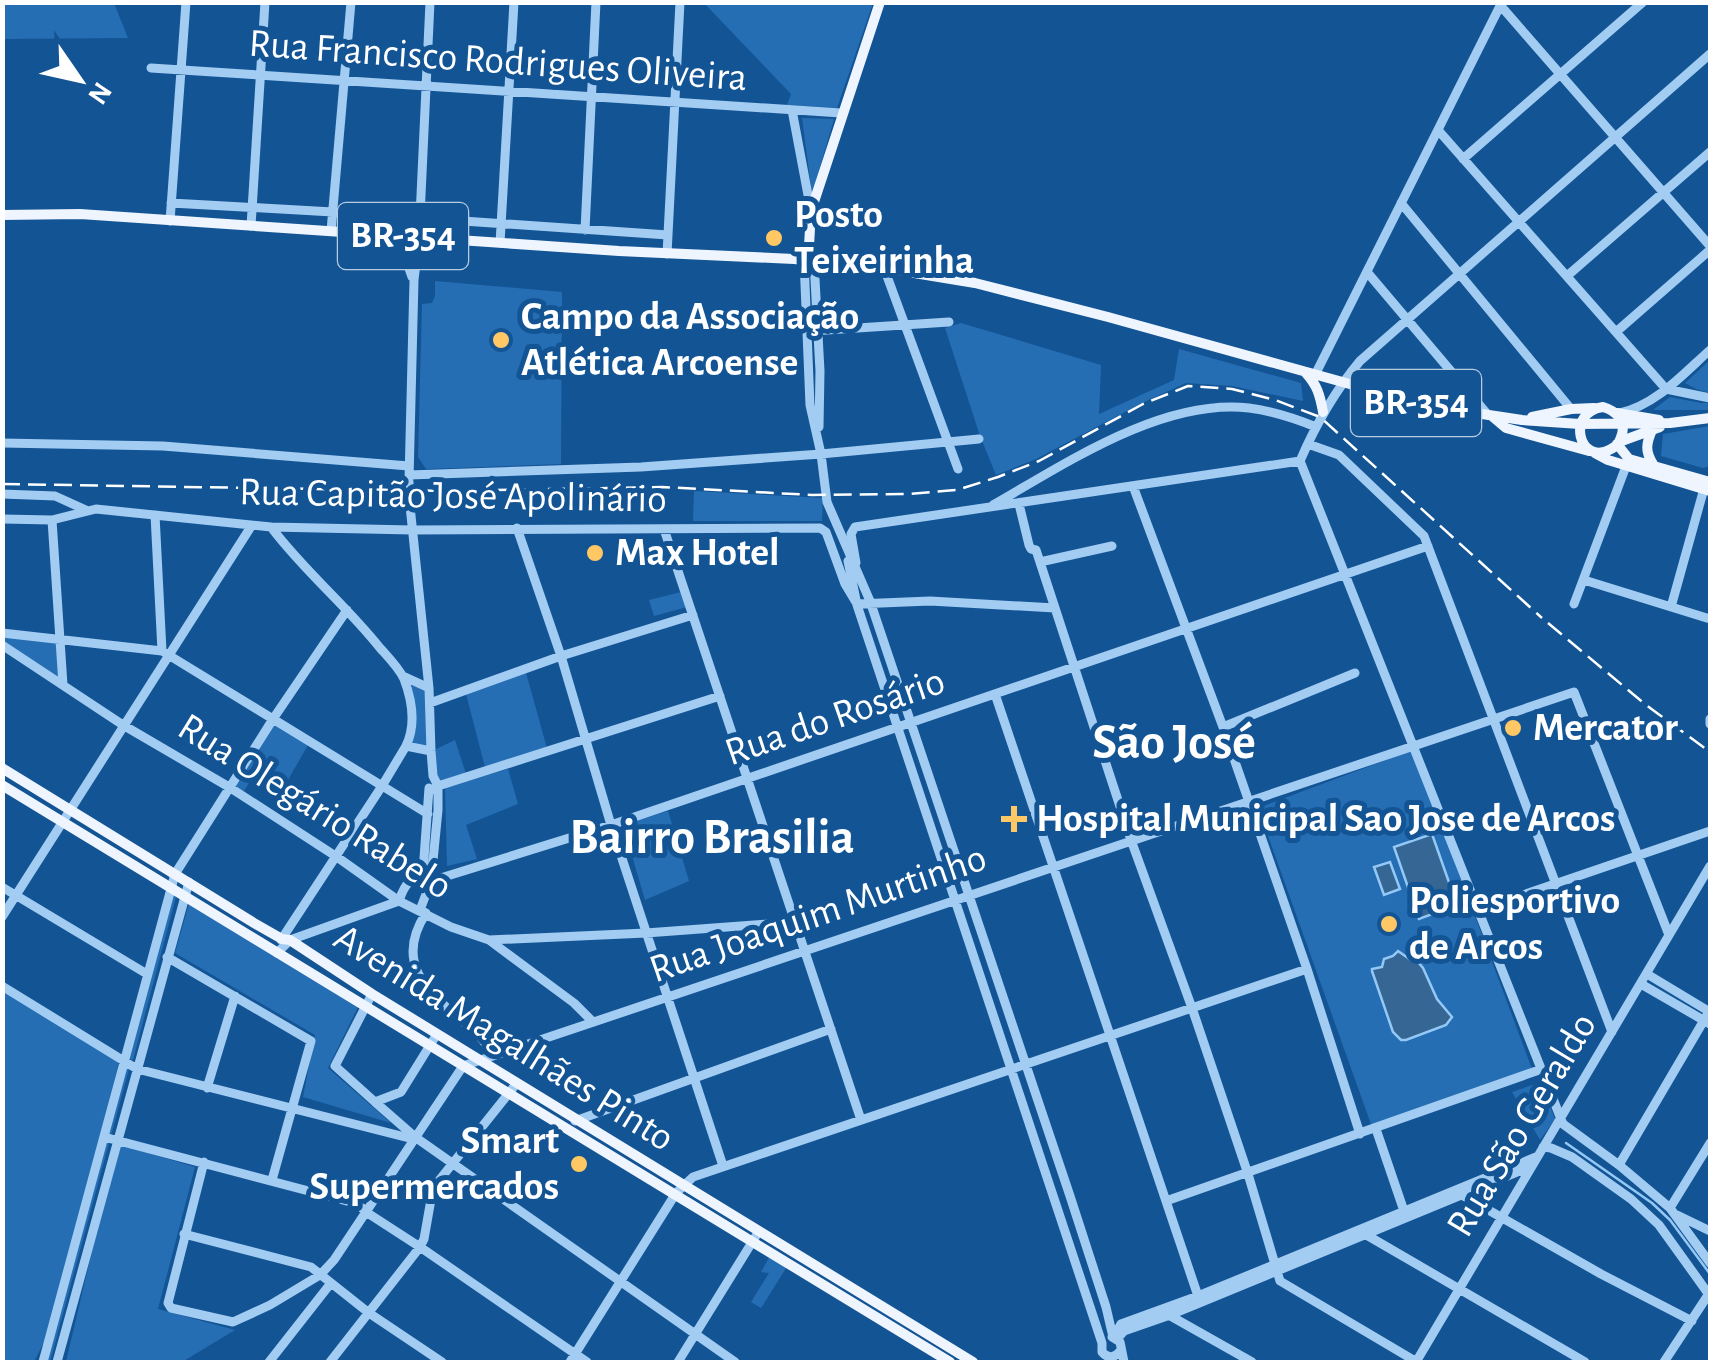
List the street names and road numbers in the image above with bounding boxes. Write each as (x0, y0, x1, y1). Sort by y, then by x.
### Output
street label: Rua Francisco Rodrigues Oliveira (248, 24, 748, 98)
road number: BR-354 (338, 203, 468, 269)
road number: BR-354 (1351, 370, 1481, 436)
street label: Rua Capitão José Apolinário (239, 472, 667, 520)
street label: Rua do Rosário (720, 661, 950, 773)
street label: Rua Olegário Rabelo (171, 707, 459, 907)
street label: Rua Joaquim Murtinho (645, 838, 991, 990)
street label: Avenida Magalhães Pinto (327, 917, 681, 1159)
street label: Rua São Geraldo (1440, 1006, 1604, 1244)

